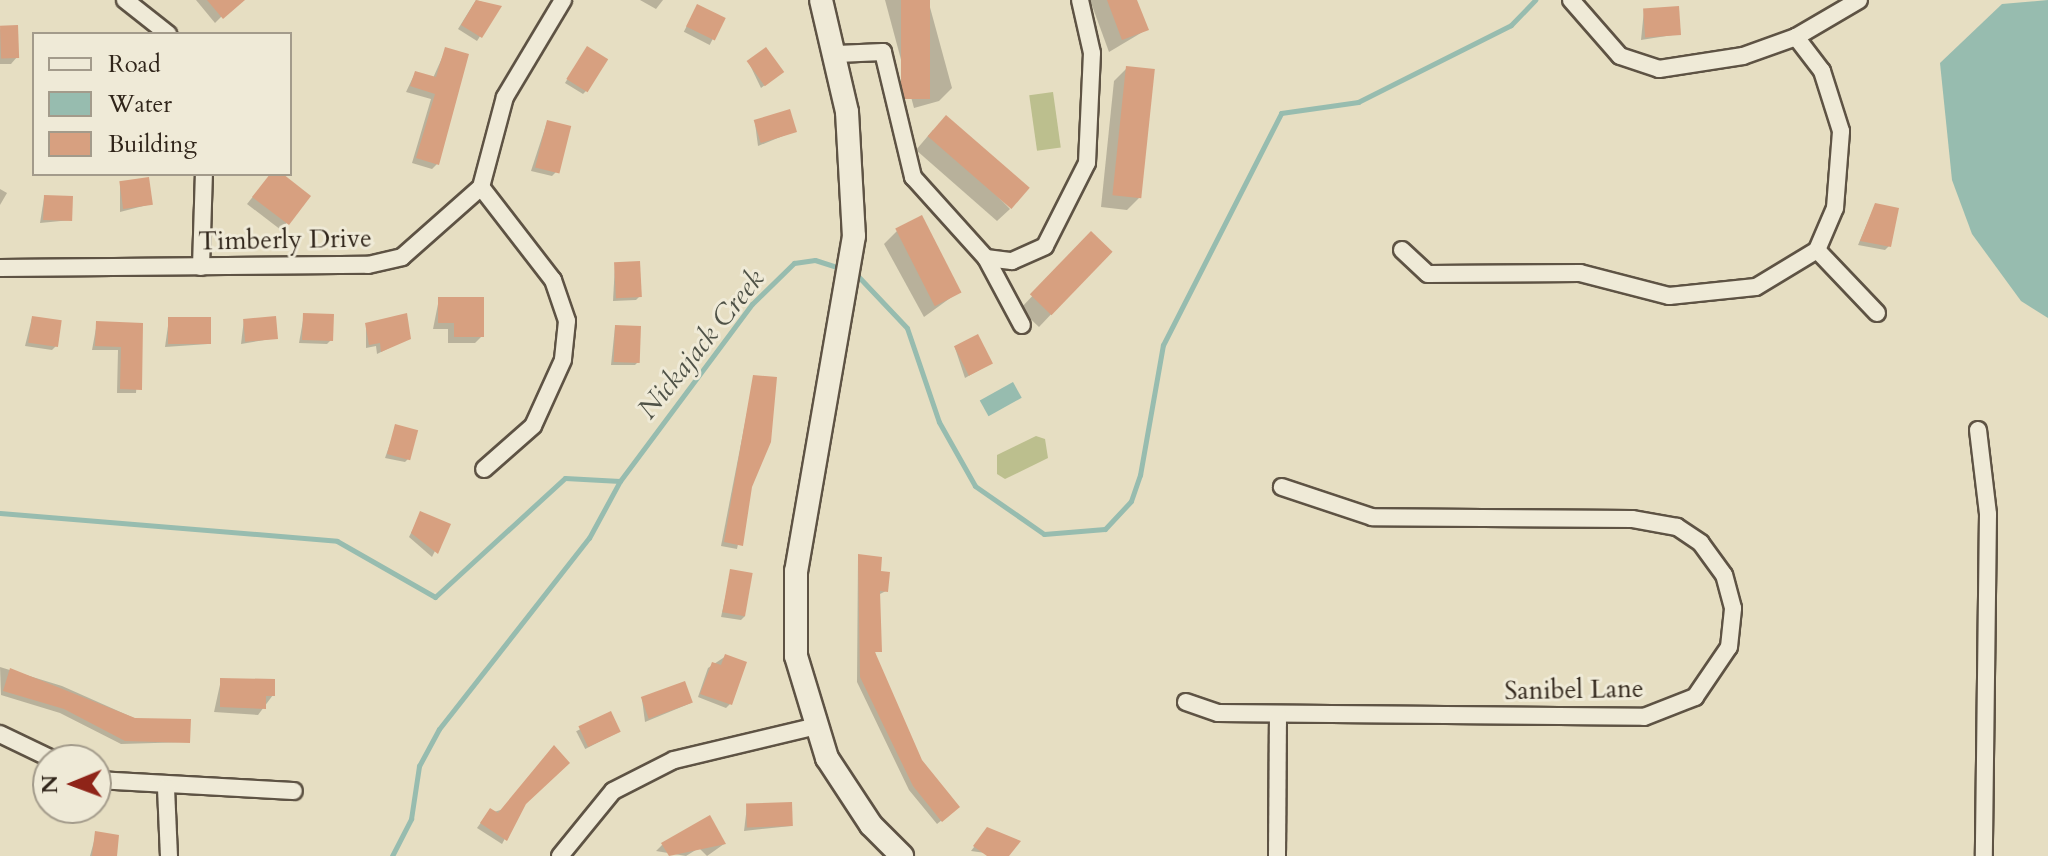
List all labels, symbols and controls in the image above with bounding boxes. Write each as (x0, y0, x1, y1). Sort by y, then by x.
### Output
legend (32, 32, 292, 176)
text: Road (108, 48, 161, 81)
text: Water (108, 88, 172, 121)
text: Building (108, 128, 197, 161)
street label: Timberly Drive (198, 223, 372, 257)
water label: Nickajack Creek (631, 263, 771, 425)
street label: Sanibel Lane (1504, 673, 1644, 707)
north arrow (32, 744, 112, 824)
text: N (35, 775, 65, 794)

